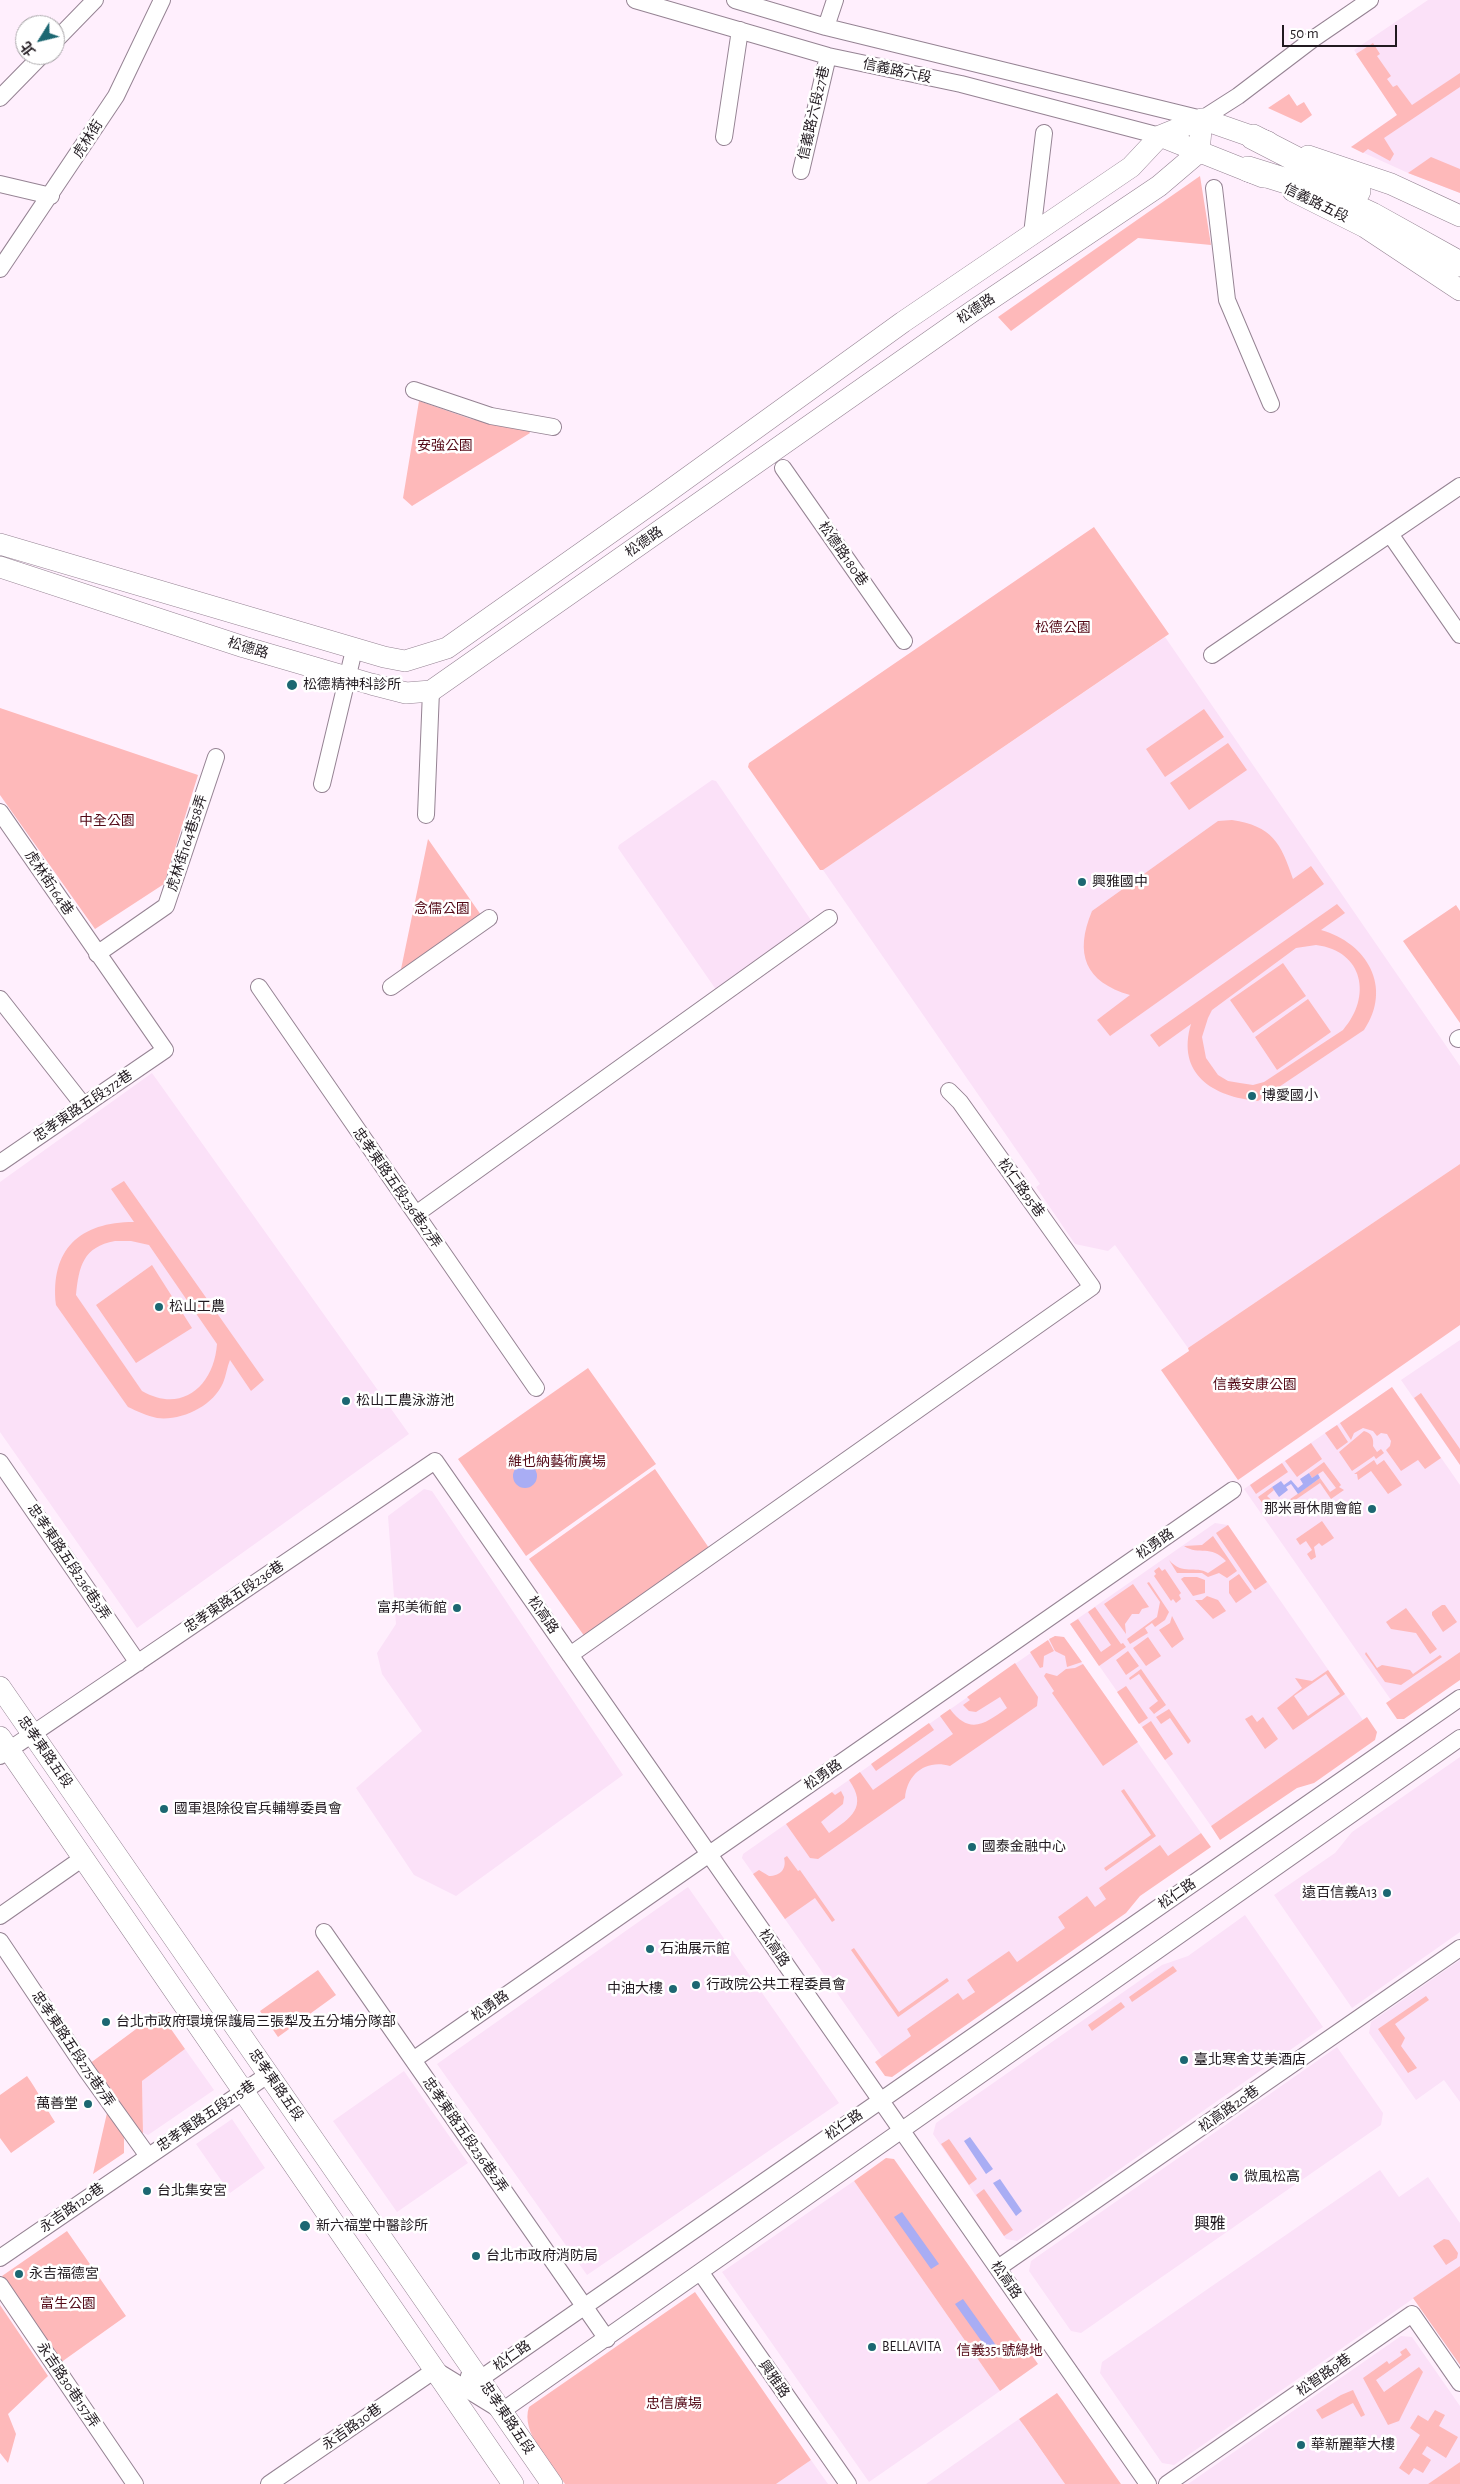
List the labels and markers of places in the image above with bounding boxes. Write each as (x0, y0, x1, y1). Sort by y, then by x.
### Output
place label: 松德精神科診所 (303, 677, 401, 693)
marker: 松德精神科診所 (285, 678, 299, 692)
place label: 興雅國中 (1092, 874, 1148, 890)
marker: 興雅國中 (1076, 876, 1088, 888)
place label: 博愛國小 (1262, 1088, 1318, 1104)
marker: 博愛國小 (1246, 1090, 1258, 1102)
place label: 松山工農 (169, 1299, 225, 1315)
marker: 松山工農 (153, 1301, 165, 1313)
place label: 松山工農泳游池 (356, 1393, 454, 1409)
marker: 松山工農泳游池 (340, 1395, 352, 1407)
place label: 那米哥休閒會館 (1264, 1501, 1362, 1517)
marker: 那米哥休閒會館 (1366, 1503, 1378, 1515)
place label: 富邦美術館 (377, 1600, 447, 1616)
marker: 富邦美術館 (451, 1602, 463, 1614)
place label: 國軍退除役官兵輔導委員會 (174, 1801, 342, 1817)
marker: 國軍退除役官兵輔導委員會 (158, 1803, 170, 1815)
place label: 國泰金融中心 (982, 1839, 1066, 1855)
marker: 國泰金融中心 (966, 1841, 978, 1853)
place label: 遠百信義A13 (1302, 1885, 1377, 1901)
marker: 遠百信義A13 (1381, 1887, 1393, 1899)
place label: 石油展示館 (660, 1941, 730, 1957)
marker: 石油展示館 (644, 1943, 656, 1955)
place label: 行政院公共工程委員會 (706, 1977, 846, 1993)
marker: 行政院公共工程委員會 (690, 1979, 702, 1991)
place label: 中油大樓 (607, 1981, 663, 1997)
marker: 中油大樓 (667, 1983, 679, 1995)
place label: 台北市政府環境保護局三張犁及五分埔分隊部 (116, 2014, 396, 2030)
marker: 台北市政府環境保護局三張犁及五分埔分隊部 (100, 2016, 112, 2028)
place label: 臺北寒舍艾美酒店 (1194, 2052, 1306, 2068)
marker: 臺北寒舍艾美酒店 (1178, 2054, 1190, 2066)
place label: 萬善堂 (36, 2096, 78, 2112)
marker: 萬善堂 (82, 2098, 94, 2110)
place label: 微風松高 (1244, 2169, 1300, 2185)
marker: 微風松高 (1228, 2171, 1240, 2183)
place label: 台北集安宮 (157, 2183, 227, 2199)
marker: 台北集安宮 (141, 2185, 153, 2197)
place label: 新六福堂中醫診所 (316, 2218, 428, 2234)
marker: 新六福堂中醫診所 (298, 2219, 312, 2233)
place label: 台北市政府消防局 (486, 2248, 598, 2264)
marker: 台北市政府消防局 (470, 2250, 482, 2262)
place label: 永吉福德宮 (29, 2266, 99, 2282)
marker: 永吉福德宮 (13, 2268, 25, 2280)
place label: BELLAVITA (882, 2339, 941, 2355)
marker: BELLAVITA (866, 2341, 878, 2353)
place label: 華新麗華大樓 (1311, 2437, 1395, 2453)
marker: 華新麗華大樓 (1295, 2439, 1307, 2451)

